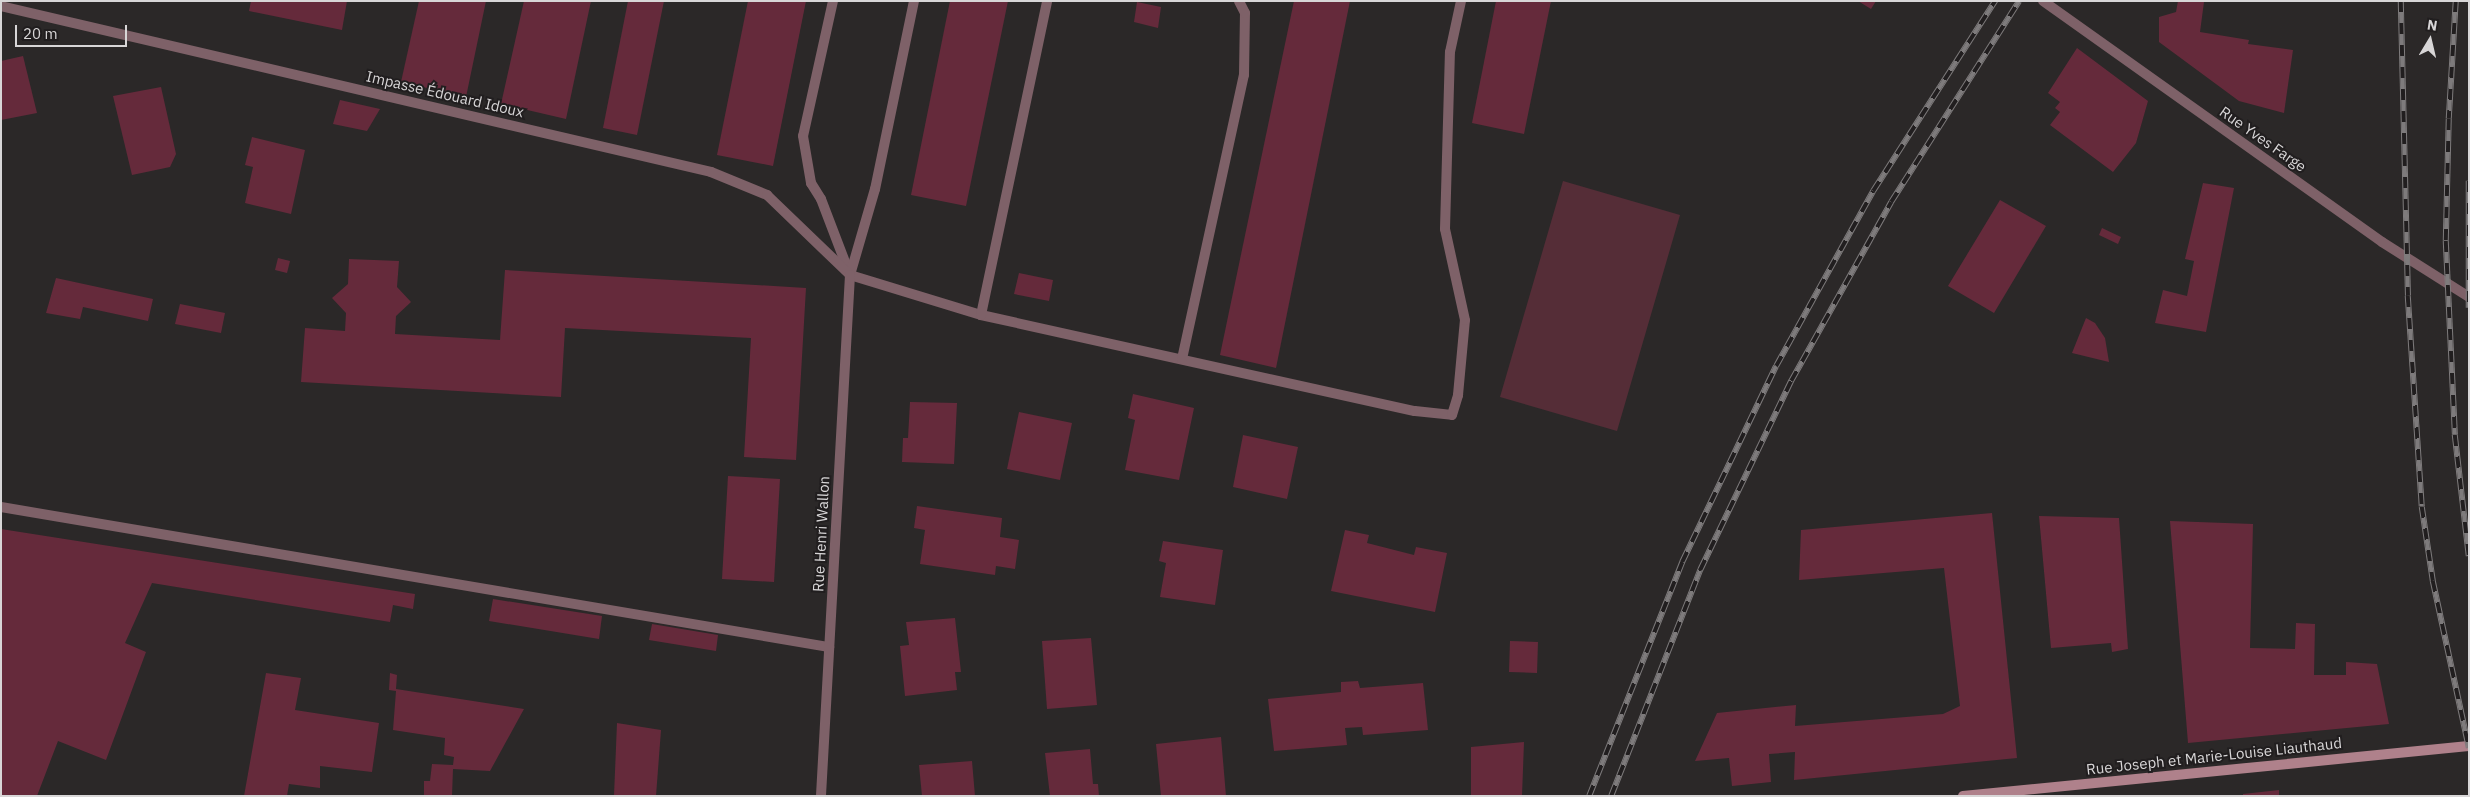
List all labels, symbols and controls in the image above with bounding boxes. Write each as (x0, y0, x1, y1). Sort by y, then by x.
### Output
scale bar (18, 15, 130, 47)
north arrow (2405, 15, 2455, 65)
text: N (2426, 16, 2439, 35)
text: 20 m (23, 24, 58, 43)
street label: Impasse Édouard Idoux (364, 67, 526, 121)
street label: Rue Yves Farge (2216, 102, 2310, 176)
street label: Rue Henri Wallon (809, 475, 833, 593)
street label: Rue Joseph et Marie-Louise Liauthaud (2085, 734, 2343, 778)

